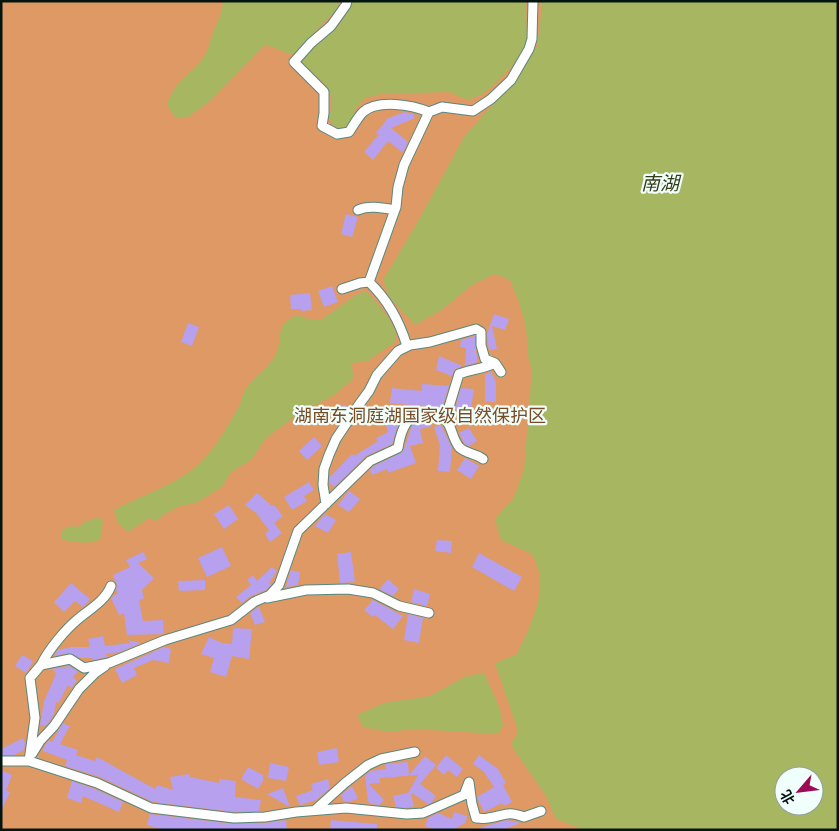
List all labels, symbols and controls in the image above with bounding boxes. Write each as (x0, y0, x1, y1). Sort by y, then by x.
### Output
water label: 南湖 (641, 173, 682, 194)
park label: 湖南东洞庭湖国家级自然保护区 (294, 406, 546, 426)
north arrow (774, 766, 824, 816)
text: 北 (777, 787, 798, 807)

